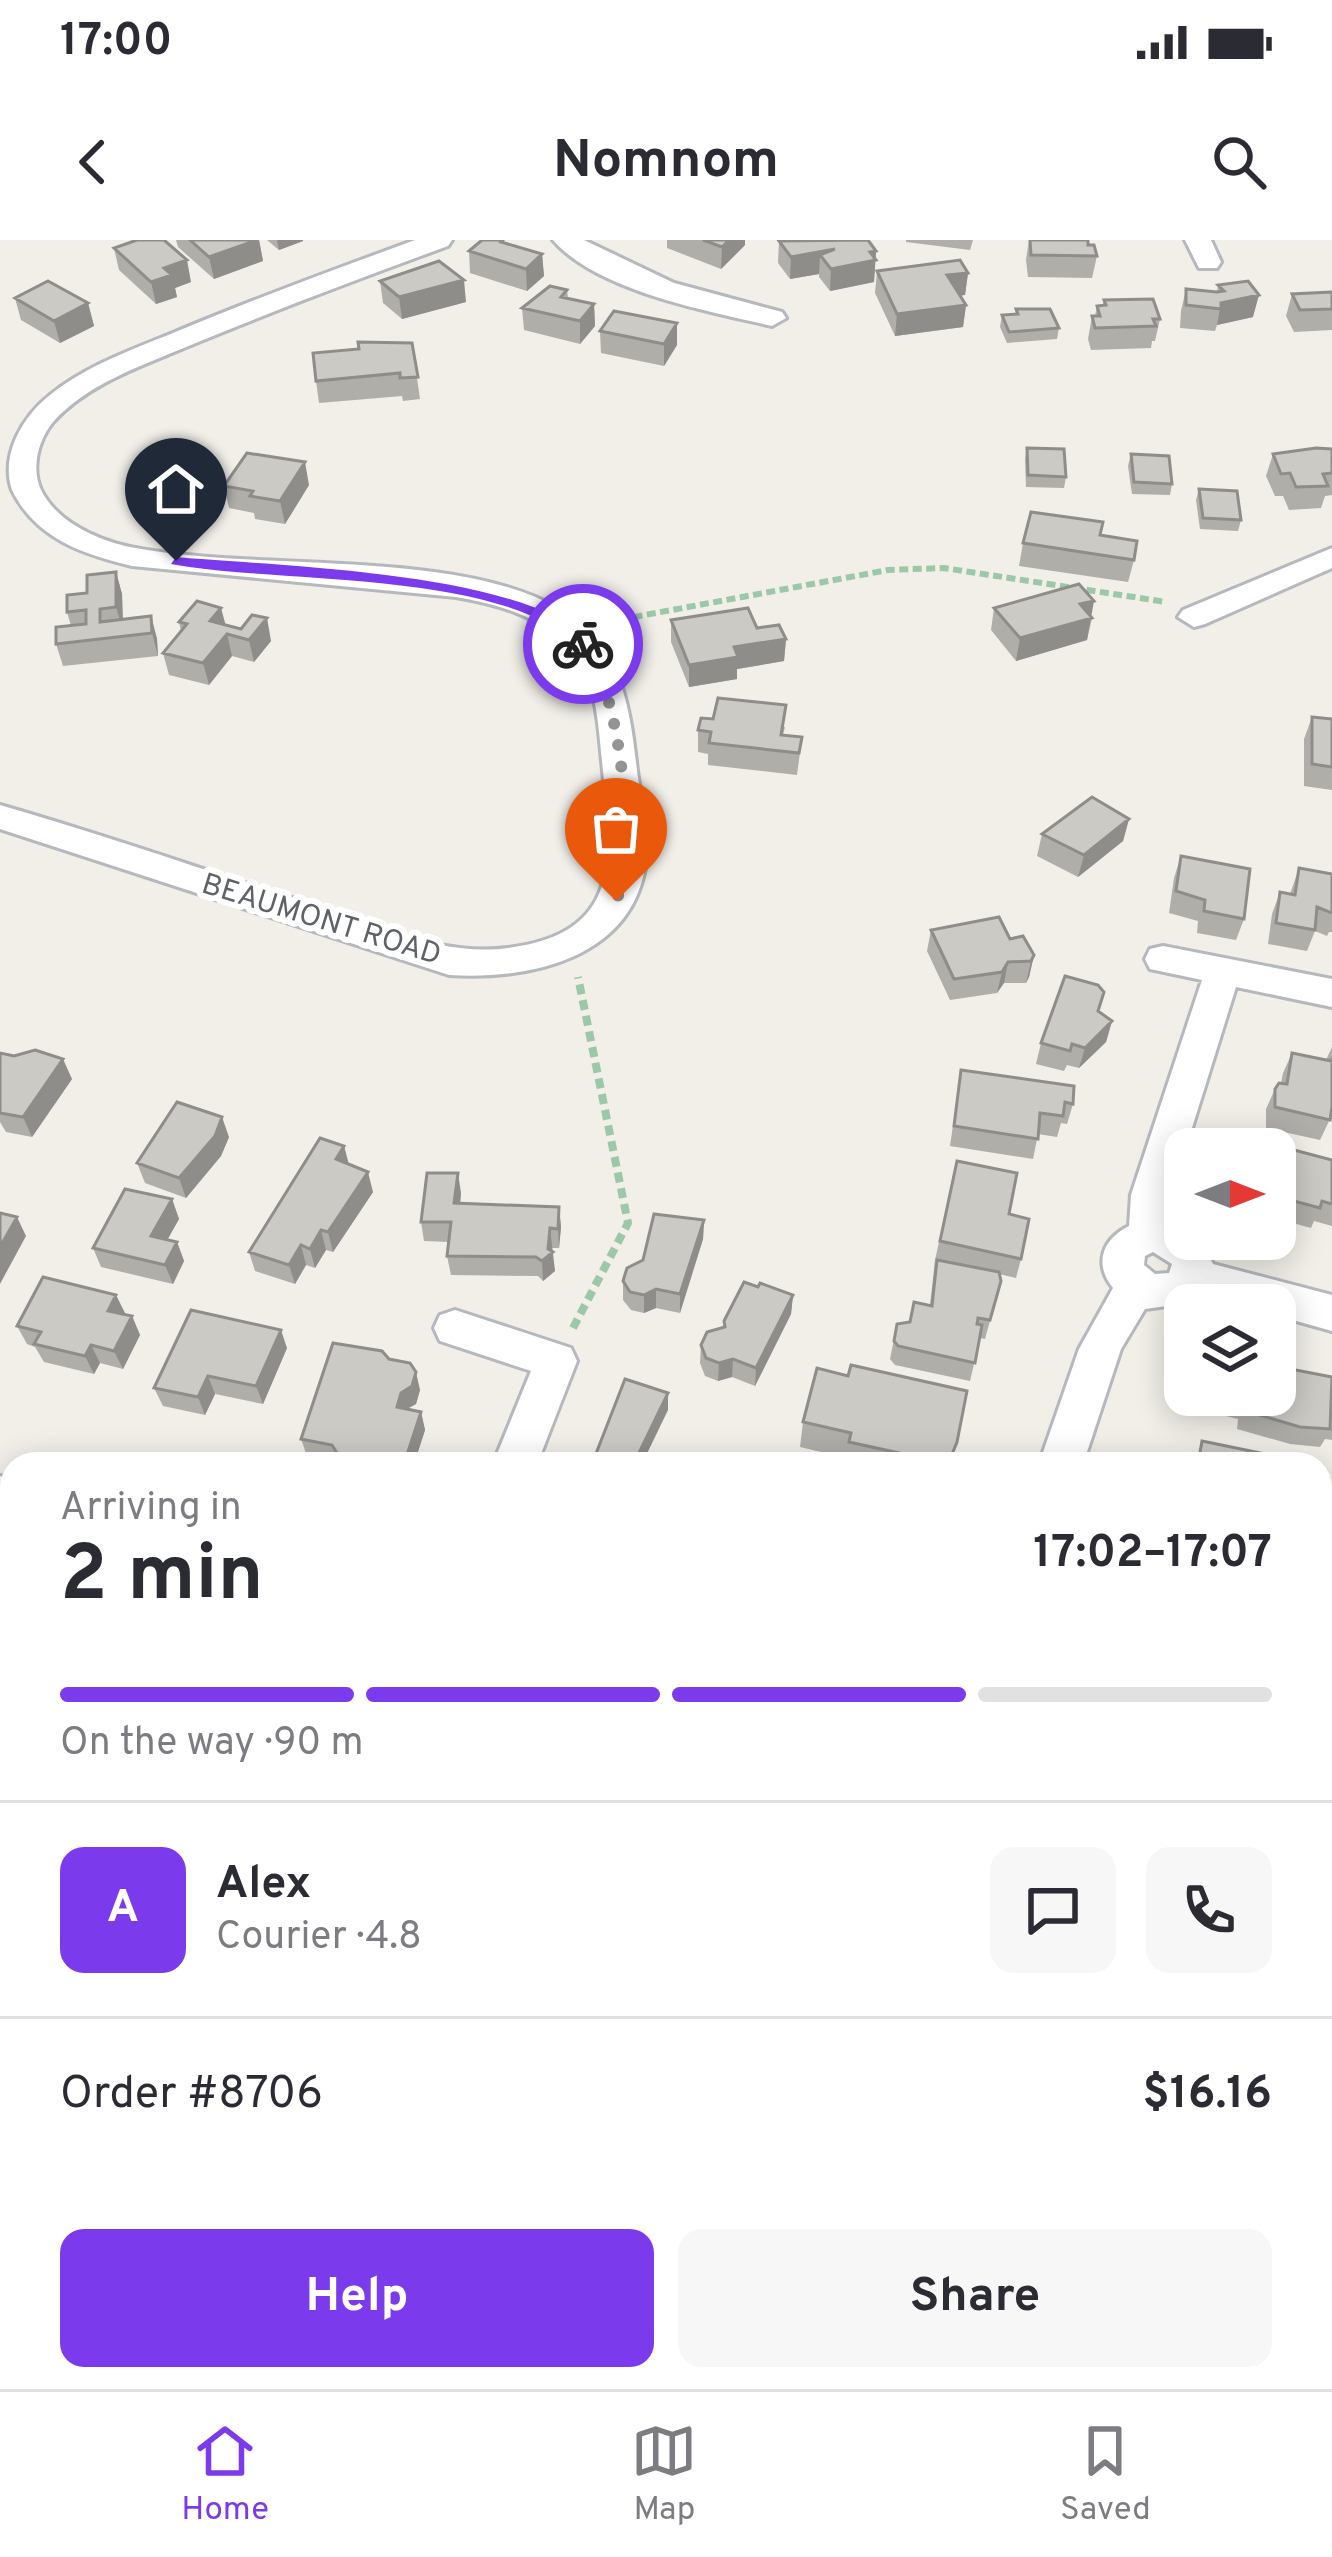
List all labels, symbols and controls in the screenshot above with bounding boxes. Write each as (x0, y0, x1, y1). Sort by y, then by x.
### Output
text: 17:00 (60, 14, 172, 71)
text: Nomnom (553, 128, 779, 197)
icon: back (60, 129, 126, 195)
icon: search (1206, 129, 1272, 195)
pin (125, 438, 227, 561)
icon: home (143, 456, 209, 522)
courier (523, 584, 643, 704)
icon: bike (550, 611, 616, 677)
pin (565, 778, 667, 901)
icon: bag (583, 796, 649, 862)
street label: BEAUMONT ROAD (197, 867, 445, 975)
north arrow (1164, 1128, 1296, 1260)
map controls (1164, 1128, 1296, 1416)
button: layers (1164, 1284, 1296, 1416)
text: Arriving in (60, 1485, 242, 1534)
text: 17:02–17:07 (1033, 1526, 1272, 1583)
text: 2 min (60, 1529, 264, 1628)
text: On the way · 90 m (60, 1720, 364, 1769)
button: chat (990, 1847, 1116, 1973)
button: phone (1146, 1847, 1272, 1973)
text: Alex (216, 1857, 311, 1914)
text: A (107, 1881, 139, 1938)
text: Courier · 4.8 (216, 1914, 422, 1963)
text: Order #8706 (60, 2067, 323, 2124)
text: $16.16 (1143, 2067, 1272, 2124)
button: Help (60, 2229, 654, 2367)
button: Share (678, 2229, 1272, 2367)
tab: Home (181, 2418, 269, 2532)
tab: Map (631, 2418, 697, 2532)
tab: Saved (1060, 2418, 1151, 2532)

